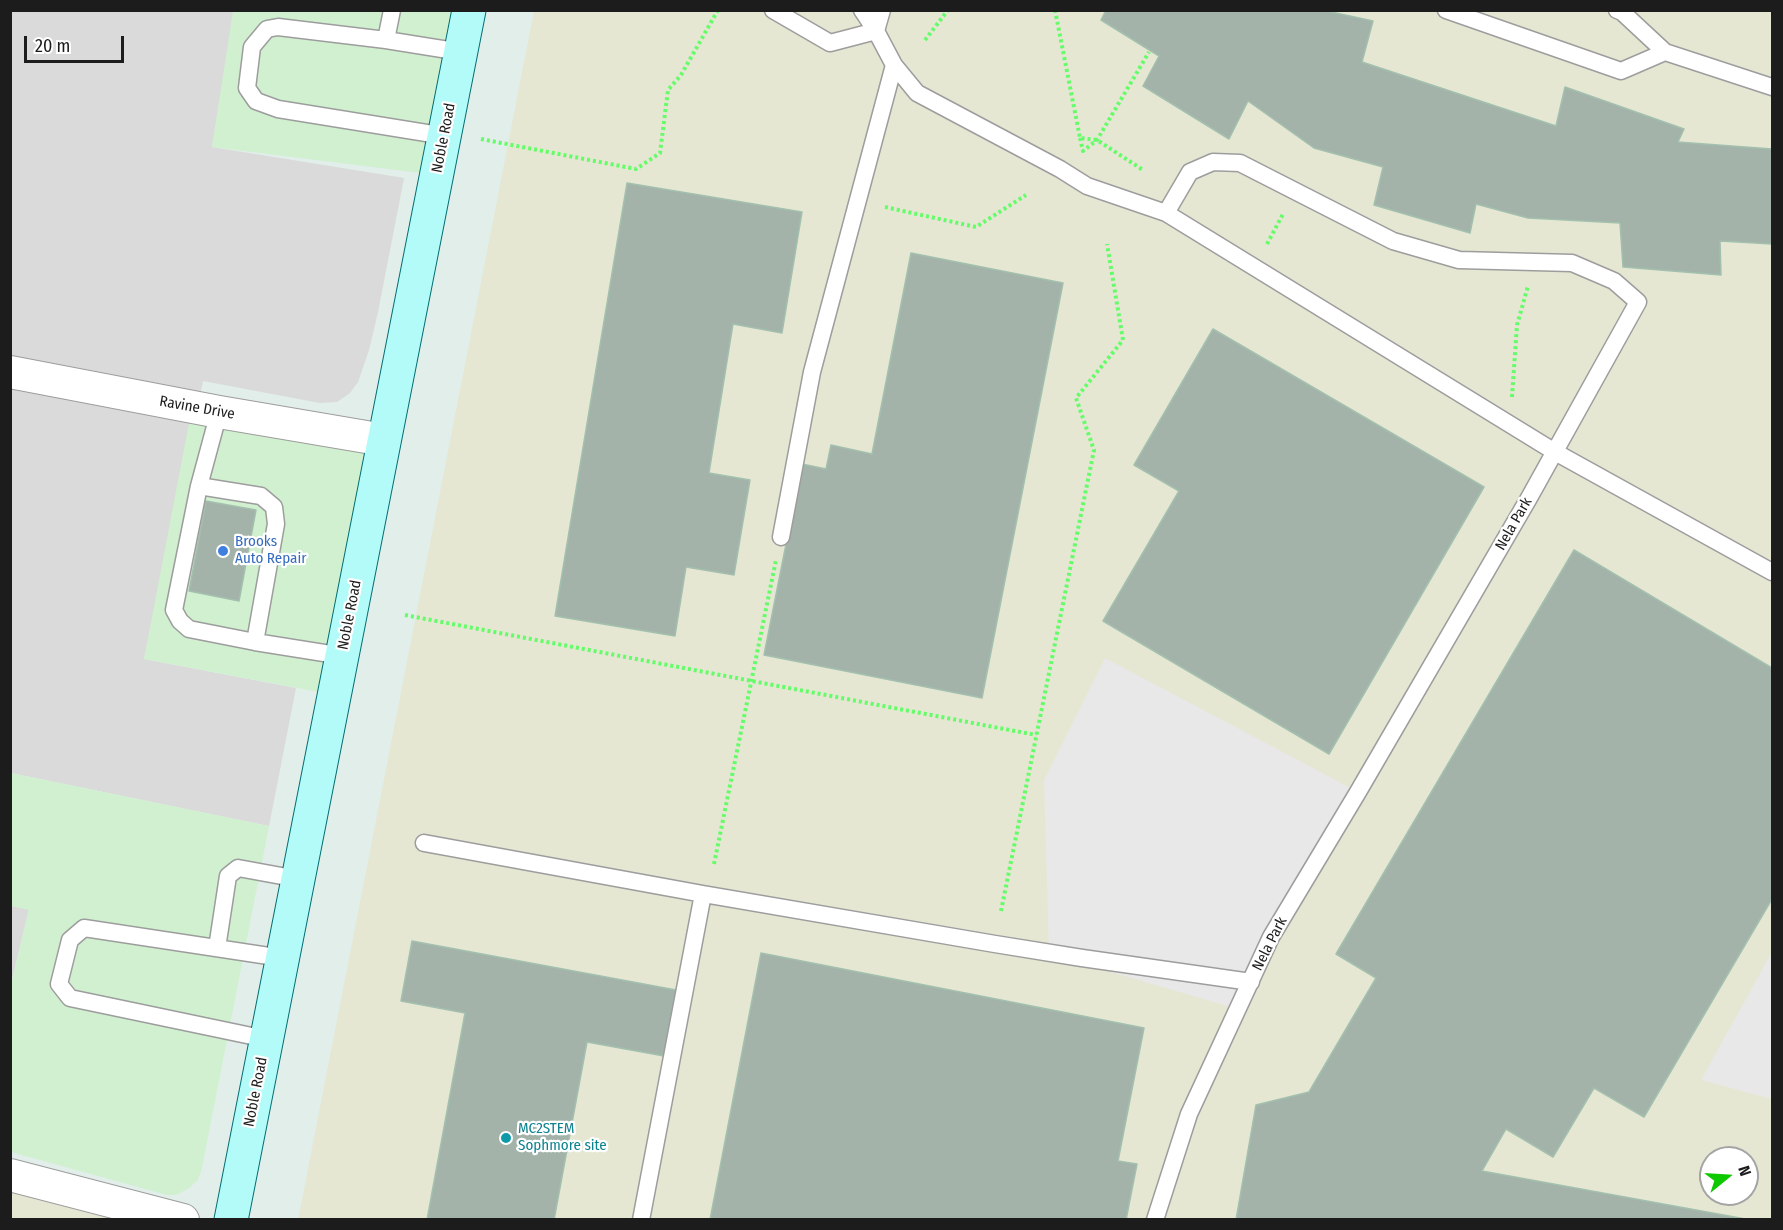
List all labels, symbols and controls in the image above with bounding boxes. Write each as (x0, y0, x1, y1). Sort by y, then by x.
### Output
scale bar (27, 24, 128, 62)
text: 20 m (35, 35, 70, 57)
street label: Noble Road (428, 101, 460, 175)
street label: Ravine Drive (158, 393, 236, 423)
street label: Nela Park (1492, 494, 1536, 554)
place label: Brooks Auto Repair (235, 533, 306, 568)
marker: Brooks Auto Repair (216, 544, 230, 558)
street label: Noble Road (334, 578, 366, 652)
street label: Nela Park (1249, 914, 1291, 974)
street label: Noble Road (240, 1055, 272, 1129)
place label: MC2STEM Sophmore site (518, 1120, 607, 1155)
marker: MC2STEM Sophmore site (499, 1131, 513, 1145)
north arrow (1699, 1146, 1759, 1206)
text: N (1734, 1163, 1755, 1178)

